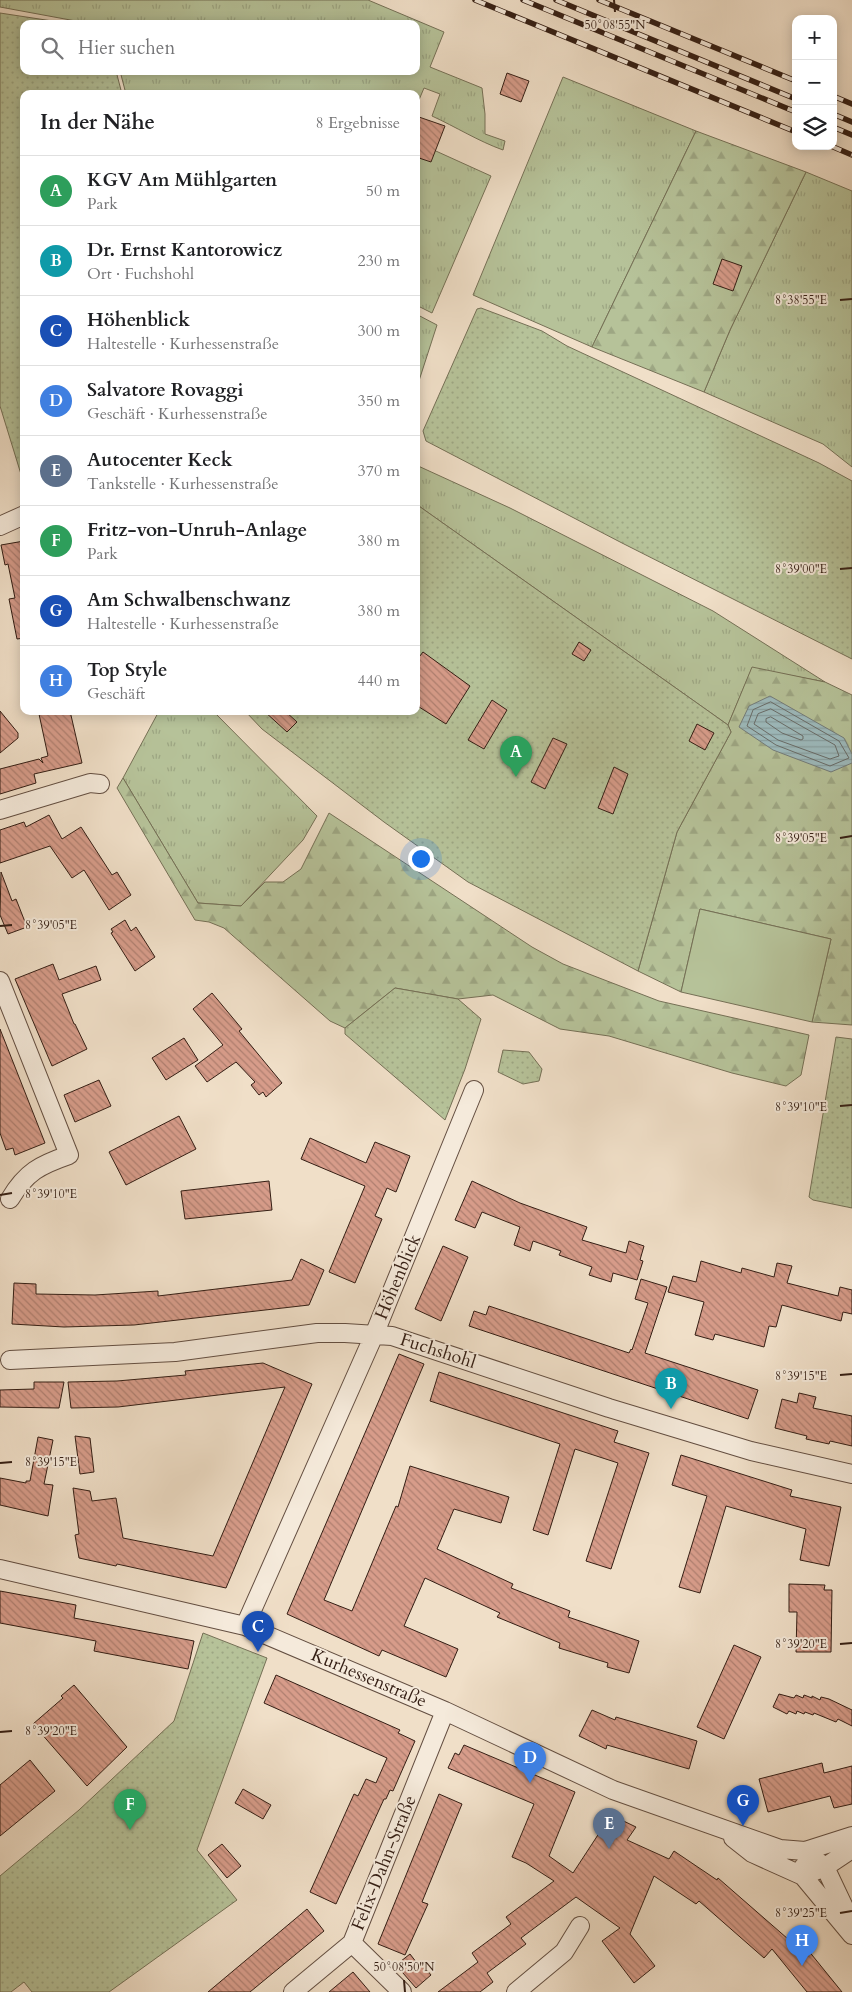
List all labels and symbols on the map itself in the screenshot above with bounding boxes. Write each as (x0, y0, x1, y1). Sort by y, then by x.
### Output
text: 50°08'55"N (585, 17, 646, 33)
text: 8°38'55"E (775, 292, 827, 308)
text: 8°39'00"E (775, 561, 827, 577)
pin: A (500, 736, 532, 777)
text: 8°39'05"E (775, 830, 827, 846)
your location (408, 846, 434, 872)
text: 8°39'05"E (25, 917, 77, 933)
text: 8°39'10"E (775, 1099, 827, 1115)
text: 8°39'10"E (25, 1186, 77, 1202)
street label: Höhenblick (369, 1230, 427, 1323)
street label: Fuchshohl (397, 1327, 480, 1375)
pin: B (655, 1368, 687, 1409)
text: 8°39'15"E (775, 1368, 827, 1384)
text: 8°39'15"E (25, 1454, 77, 1470)
pin: C (242, 1611, 274, 1652)
text: 8°39'20"E (775, 1636, 827, 1652)
street label: Kurhessenstraße (307, 1642, 431, 1714)
text: 8°39'20"E (25, 1723, 77, 1739)
pin: D (514, 1742, 546, 1783)
pin: G (727, 1785, 759, 1826)
pin: F (114, 1789, 146, 1830)
street label: Felix-Dahn-Straße (346, 1792, 422, 1934)
pin: E (593, 1808, 625, 1849)
text: 8°39'25"E (775, 1905, 827, 1921)
pin: H (786, 1925, 818, 1966)
text: 50°08'50"N (374, 1959, 435, 1975)

